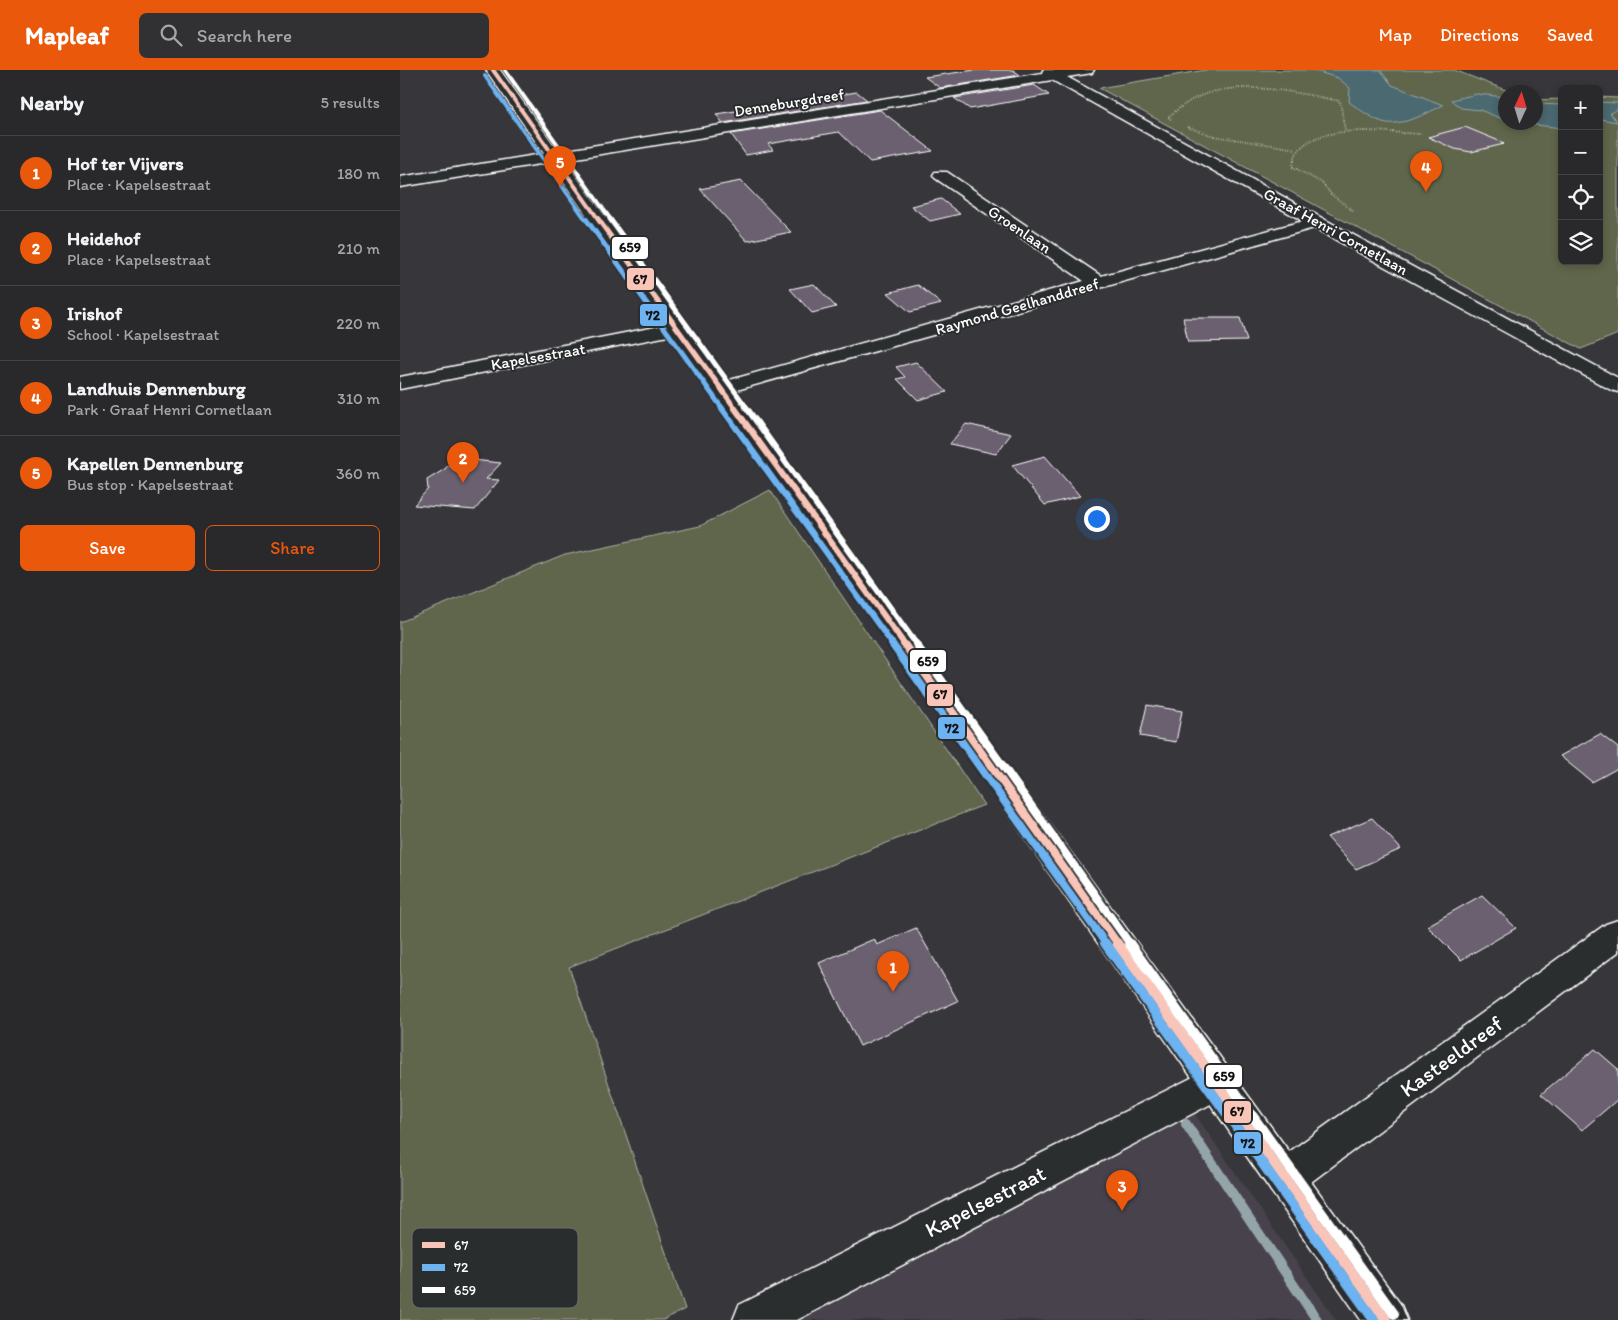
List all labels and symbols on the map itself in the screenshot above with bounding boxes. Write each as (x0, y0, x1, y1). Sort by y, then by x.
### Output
street label: Denneburgdreef (733, 84, 846, 121)
north arrow (1498, 85, 1543, 130)
pin: 5 (544, 146, 576, 187)
pin: 4 (1410, 151, 1442, 192)
street label: Graaf Henri Cornetlaan (1260, 184, 1411, 279)
street label: Groenlaan (985, 201, 1055, 257)
line badge: 659 (611, 236, 649, 260)
text: 659 (619, 239, 641, 256)
line badge: 67 (626, 267, 655, 291)
text: 67 (633, 271, 647, 288)
street label: Raymond Geelhanddreef (933, 274, 1101, 339)
line badge: 72 (639, 303, 668, 327)
text: 72 (645, 307, 661, 324)
street label: Kapelsestraat (489, 339, 587, 374)
pin: 2 (447, 442, 479, 483)
your location (1084, 506, 1110, 532)
line badge: 659 (909, 649, 947, 673)
text: 659 (917, 653, 939, 670)
line badge: 67 (926, 683, 954, 707)
text: 67 (933, 686, 947, 703)
line badge: 72 (937, 716, 966, 740)
text: 72 (944, 720, 960, 737)
pin: 1 (877, 951, 909, 992)
street label: Kasteeldreef (1395, 1010, 1509, 1103)
line badge: 659 (1205, 1064, 1243, 1088)
text: 659 (1213, 1068, 1235, 1085)
line badge: 67 (1223, 1100, 1252, 1124)
text: 67 (1230, 1103, 1244, 1120)
line badge: 72 (1233, 1131, 1262, 1155)
text: 72 (1240, 1135, 1256, 1152)
street label: Kapelsestraat (920, 1160, 1050, 1243)
pin: 3 (1106, 1170, 1138, 1211)
legend (412, 1228, 578, 1308)
text: 67 (454, 1237, 468, 1254)
text: 72 (454, 1259, 469, 1276)
text: 659 (454, 1282, 476, 1299)

